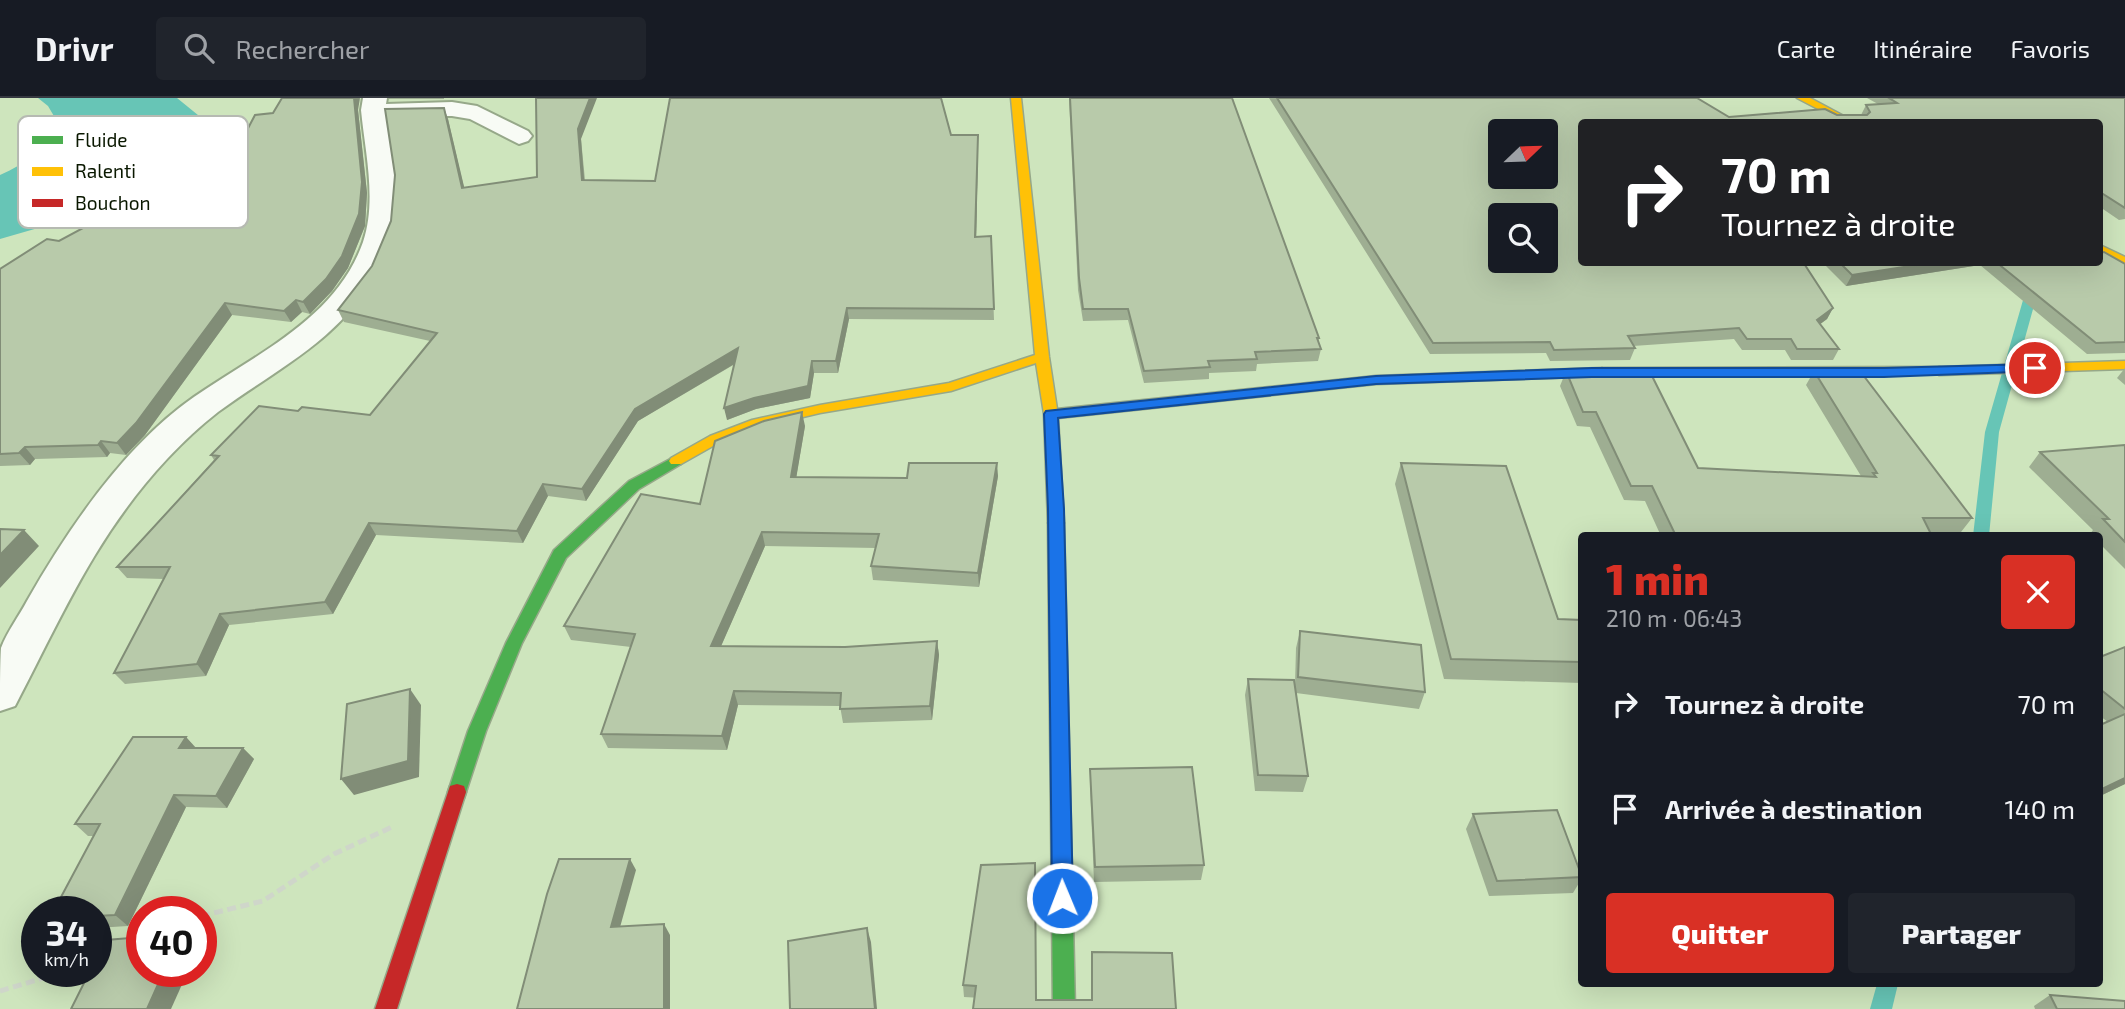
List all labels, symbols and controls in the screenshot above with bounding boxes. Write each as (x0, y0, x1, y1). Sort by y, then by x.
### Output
search box (156, 17, 646, 80)
text: Drivr (35, 28, 114, 68)
icon: search (180, 29, 218, 67)
text: Rechercher (236, 33, 370, 64)
text: Carte (1777, 34, 1835, 63)
text: Itinéraire (1873, 34, 1972, 63)
text: Favoris (2010, 34, 2090, 63)
legend (18, 116, 248, 228)
north arrow (1488, 119, 1558, 189)
map controls (1488, 119, 1558, 273)
text: Fluide (75, 128, 128, 151)
text: 70 m (1721, 144, 1832, 203)
icon: right (1606, 147, 1697, 238)
text: Ralenti (75, 159, 136, 182)
text: Bouchon (75, 191, 151, 214)
button: search (1488, 203, 1558, 273)
text: Tournez à droite (1721, 204, 1955, 242)
pin (2005, 338, 2065, 398)
icon: arrive (2016, 349, 2054, 387)
text: 1 min (1606, 553, 1709, 603)
button: close (2001, 555, 2075, 629)
text: 210 m · 06:43 (1606, 604, 1742, 632)
icon: right (1606, 685, 1644, 723)
text: Tournez à droite (1665, 688, 1864, 719)
text: 70 m (2017, 688, 2075, 719)
icon: arrive (1606, 790, 1644, 828)
text: Arrivée à destination (1665, 793, 1922, 824)
text: 140 m (2004, 793, 2075, 824)
position arrow (1025, 861, 1099, 935)
button: Quitter (1606, 893, 1834, 973)
button: Partager (1848, 893, 2075, 973)
speed limit sign: 40 (126, 896, 217, 987)
text: 34 (45, 911, 88, 953)
text: km/h (44, 948, 89, 970)

